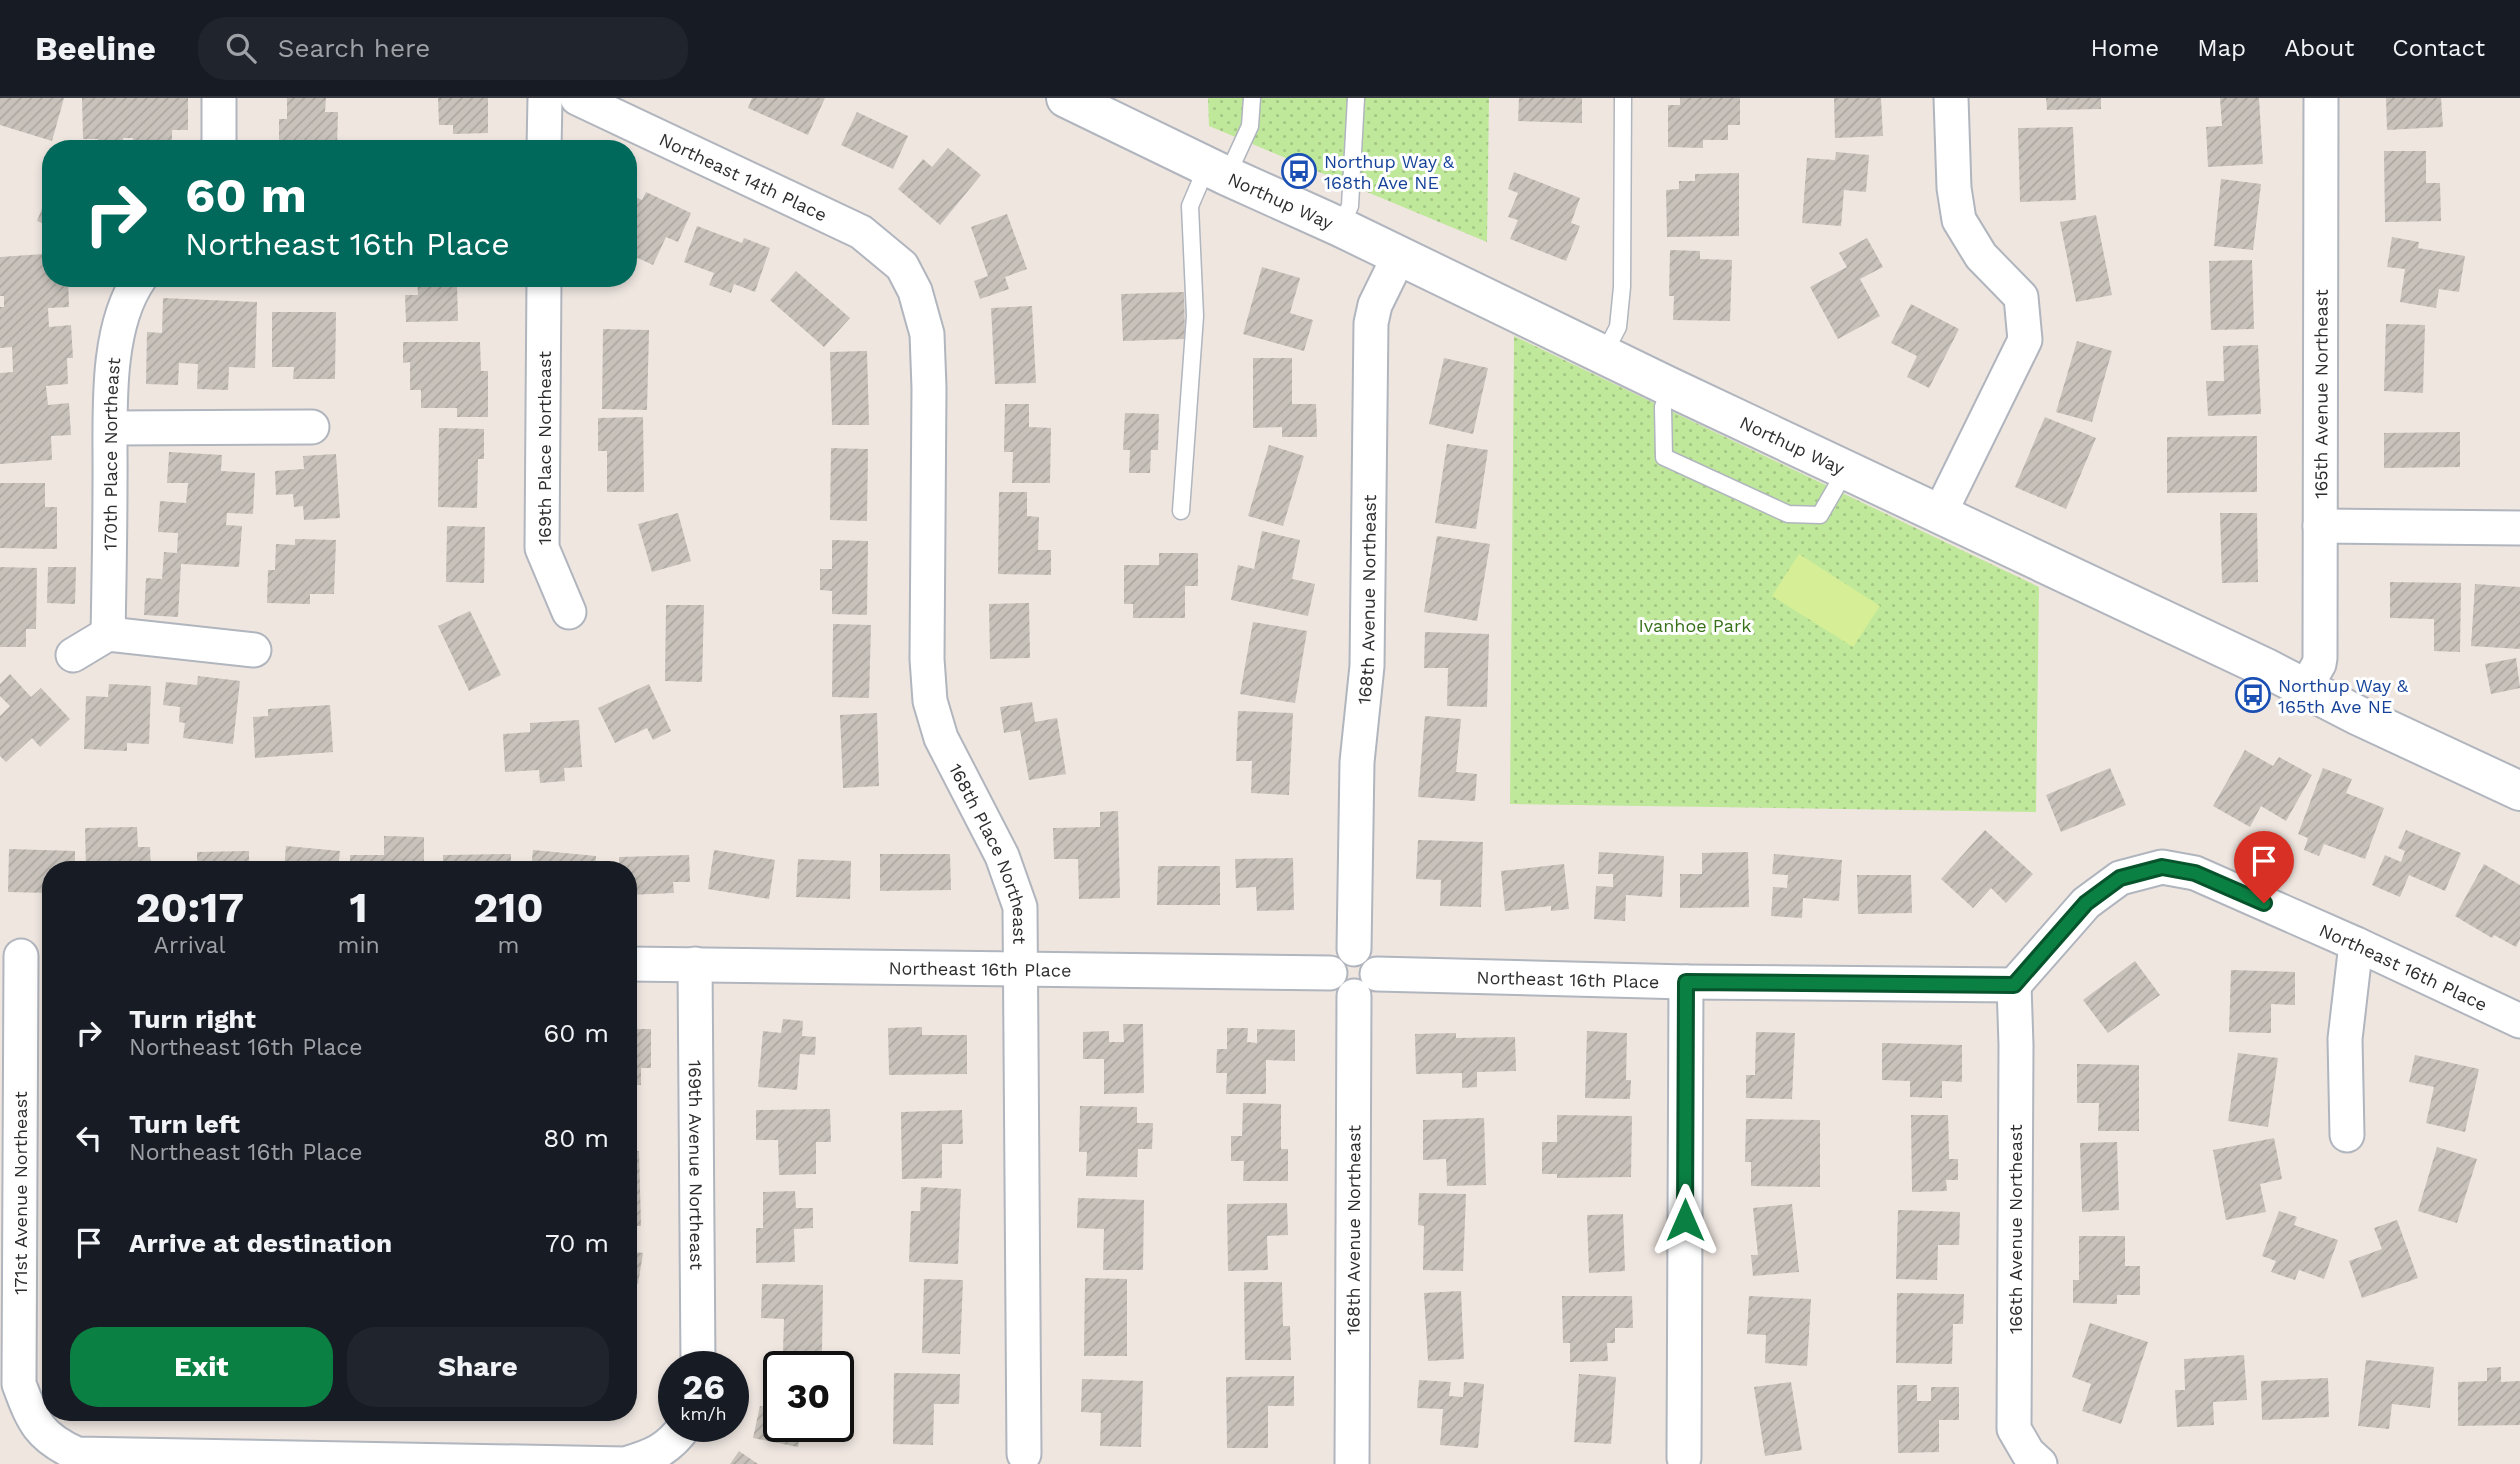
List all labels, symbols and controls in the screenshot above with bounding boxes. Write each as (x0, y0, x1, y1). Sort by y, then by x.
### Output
search box (198, 17, 688, 80)
text: Beeline (35, 29, 156, 68)
icon: search (222, 29, 260, 67)
text: Search here (278, 33, 430, 63)
text: Home (2091, 34, 2159, 62)
text: Map (2197, 34, 2246, 62)
text: About (2284, 34, 2354, 62)
text: Contact (2392, 34, 2485, 62)
street label: Northeast 14th Place (656, 128, 831, 225)
place label: Northup Way & 168th Ave NE (1324, 151, 1455, 193)
bus stop icon: Northup Way & 168th Ave NE (1280, 152, 1318, 190)
text: 60 m (185, 166, 307, 224)
street label: Northup Way (1225, 167, 1337, 233)
icon: right (70, 168, 161, 259)
text: Northeast 16th Place (185, 225, 510, 263)
street label: 165th Avenue Northeast (2310, 289, 2331, 499)
street label: 169th Place Northeast (534, 350, 555, 545)
street label: 170th Place Northeast (99, 356, 124, 551)
street label: Northup Way (1737, 411, 1849, 479)
street label: 168th Avenue Northeast (1353, 494, 1380, 705)
park label: Ivanhoe Park (1639, 615, 1751, 636)
place label: Northup Way & 165th Ave NE (2278, 675, 2409, 717)
bus stop icon: Northup Way & 165th Ave NE (2234, 676, 2272, 714)
street label: 168th Place Northeast (945, 760, 1031, 945)
pin (2234, 831, 2294, 903)
icon: arrive (2245, 842, 2283, 880)
text: 20:17 (136, 883, 244, 932)
text: 1 (350, 883, 368, 932)
text: 210 (473, 883, 543, 932)
street label: Northeast 16th Place (2316, 919, 2491, 1015)
text: Arrival (154, 932, 226, 959)
text: min (337, 932, 380, 959)
text: m (497, 932, 519, 959)
street label: Northeast 16th Place (888, 957, 1072, 980)
street label: Northeast 16th Place (1476, 966, 1660, 992)
text: Turn right (129, 1004, 256, 1034)
icon: right (70, 1014, 108, 1052)
text: 60 m (543, 1018, 609, 1048)
text: Northeast 16th Place (129, 1034, 362, 1061)
street label: 169th Avenue Northeast (685, 1060, 708, 1271)
street label: 171st Avenue Northeast (10, 1091, 31, 1295)
text: Turn left (129, 1109, 240, 1139)
icon: left (70, 1119, 108, 1157)
text: 80 m (543, 1123, 609, 1153)
street label: 168th Avenue Northeast (1342, 1124, 1364, 1335)
street label: 166th Avenue Northeast (2005, 1124, 2026, 1334)
text: Northeast 16th Place (129, 1139, 362, 1166)
position arrow (1648, 1183, 1722, 1257)
icon: arrive (70, 1224, 108, 1262)
text: Arrive at destination (129, 1228, 392, 1258)
text: 70 m (545, 1228, 609, 1258)
button: Exit (70, 1327, 333, 1407)
button: Share (347, 1327, 609, 1407)
speed limit sign: 30 (763, 1351, 854, 1442)
text: 26 (682, 1366, 725, 1408)
text: km/h (680, 1403, 727, 1424)

